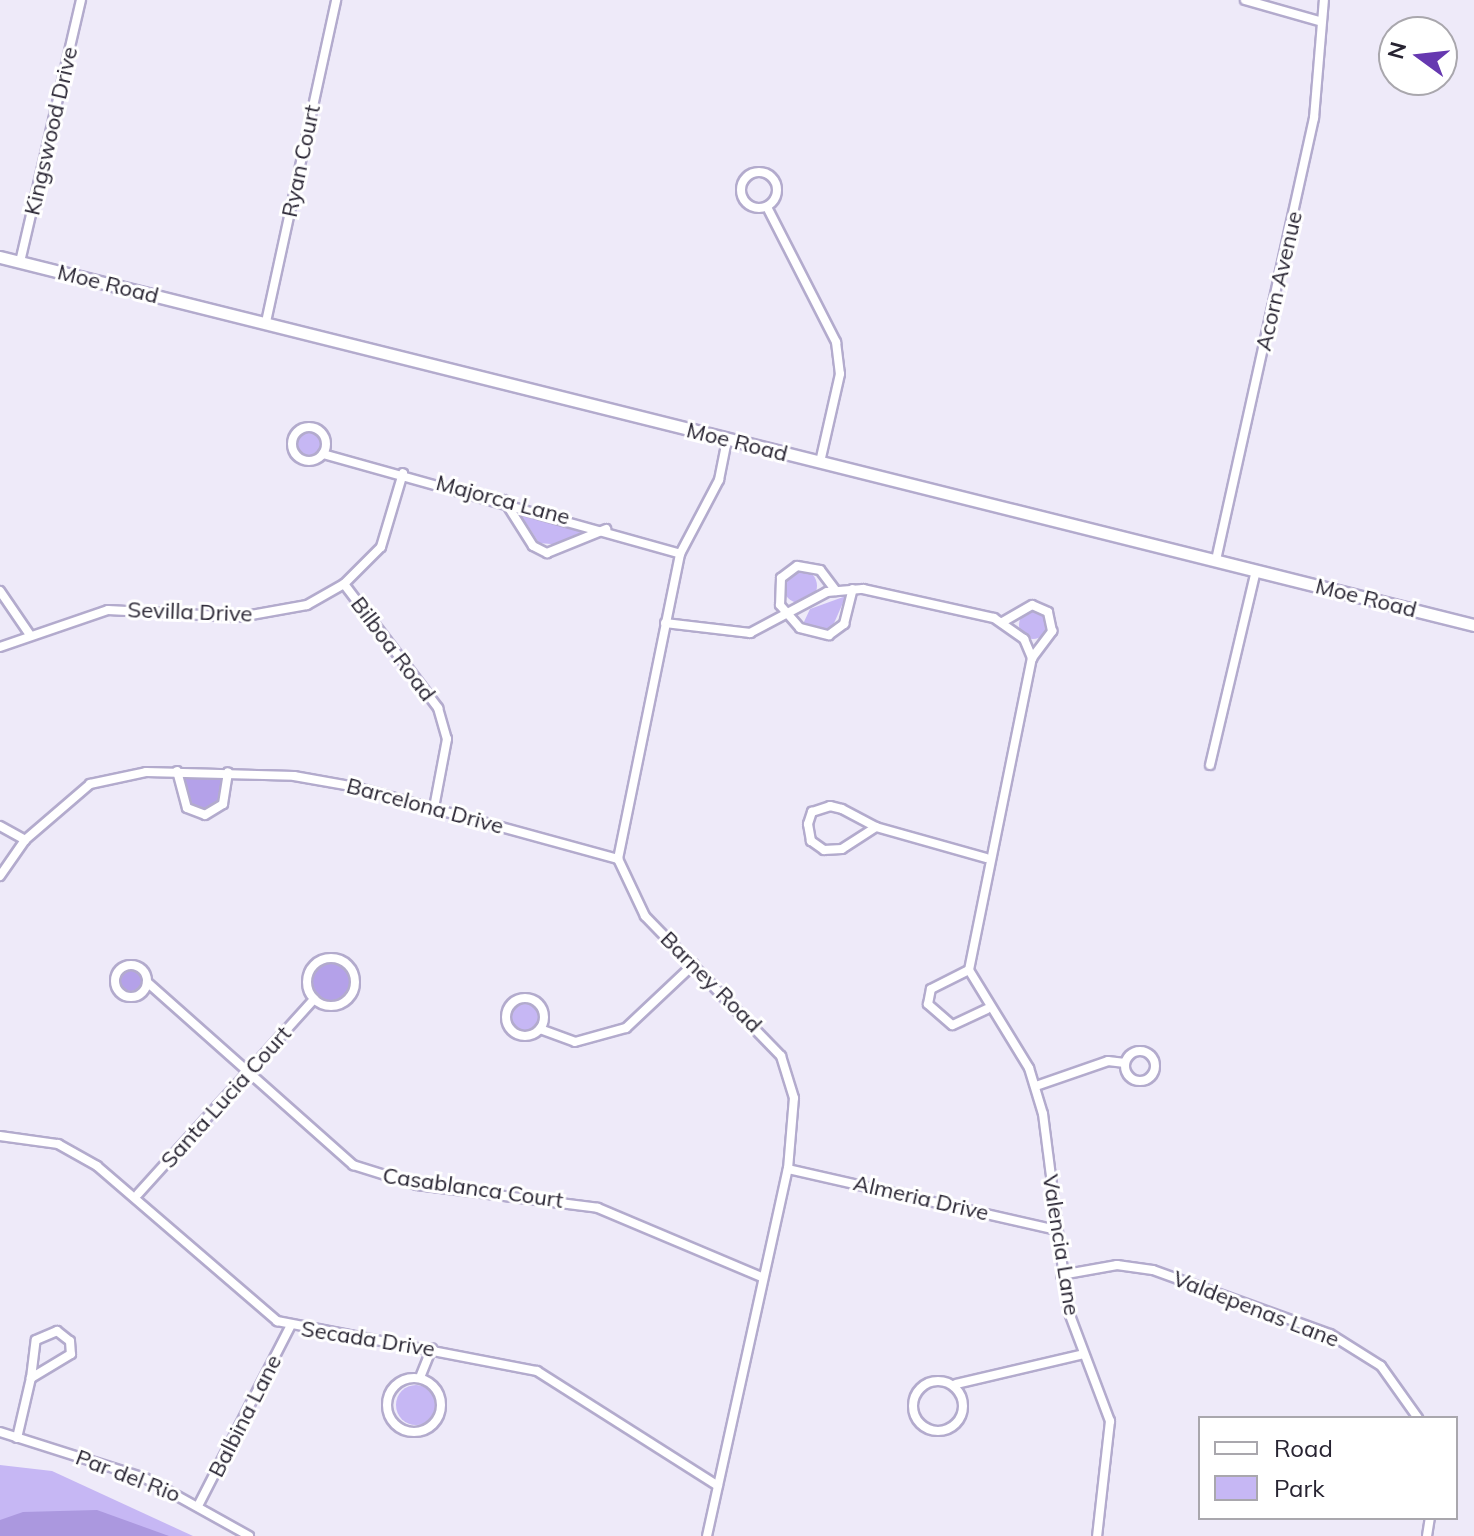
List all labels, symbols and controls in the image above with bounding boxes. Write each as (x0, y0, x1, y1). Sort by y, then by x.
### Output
north arrow (1378, 16, 1458, 96)
text: N (1381, 39, 1412, 62)
street label: Kingswood Drive (19, 44, 83, 218)
street label: Ryan Court (276, 102, 326, 220)
street label: Acorn Avenue (1250, 209, 1308, 353)
street label: Moe Road (55, 259, 161, 309)
street label: Moe Road (684, 417, 790, 467)
street label: Majorca Lane (433, 469, 573, 531)
street label: Moe Road (1313, 573, 1419, 623)
street label: Bilboa Road (345, 592, 441, 706)
street label: Sevilla Drive (127, 597, 253, 627)
street label: Barcelona Drive (344, 772, 506, 840)
street label: Barney Road (655, 926, 767, 1038)
street label: Santa Lucia Court (155, 1021, 297, 1173)
street label: Casablanca Court (381, 1162, 565, 1214)
street label: Almeria Drive (851, 1170, 991, 1226)
street label: Valencia Lane (1037, 1173, 1085, 1317)
street label: Valdepenas Lane (1169, 1265, 1343, 1353)
street label: Secada Drive (299, 1315, 437, 1363)
street label: Balbina Lane (203, 1350, 287, 1482)
legend (1198, 1416, 1458, 1520)
text: Road (1274, 1433, 1333, 1463)
street label: Par del Rio (72, 1444, 184, 1508)
text: Park (1274, 1473, 1325, 1503)

